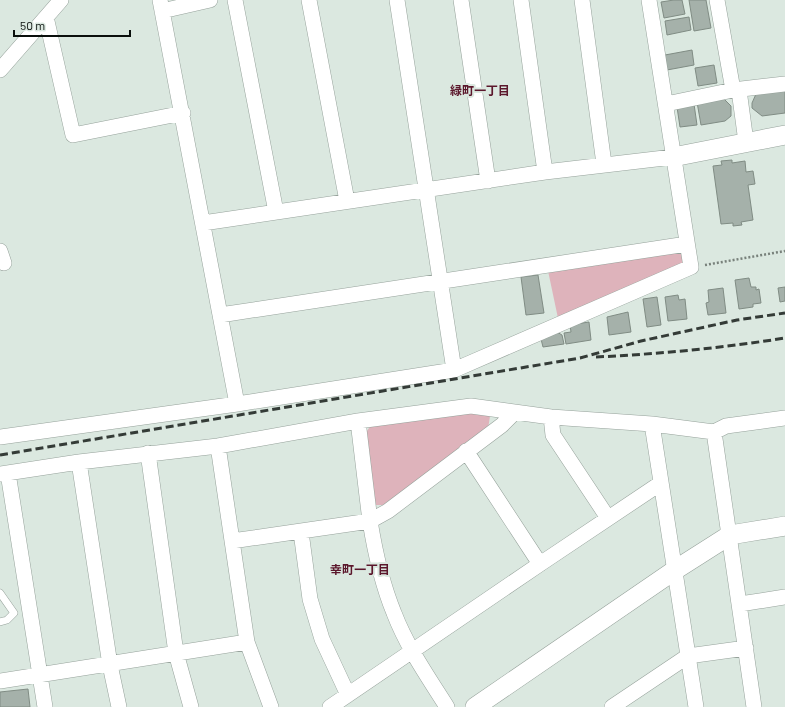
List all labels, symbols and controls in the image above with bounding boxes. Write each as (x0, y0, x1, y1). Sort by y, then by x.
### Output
scale bar (14, 12, 130, 38)
text: 50 m (20, 18, 45, 32)
district label: 緑町一丁目 (450, 83, 510, 97)
district label: 幸町一丁目 (330, 562, 390, 576)

